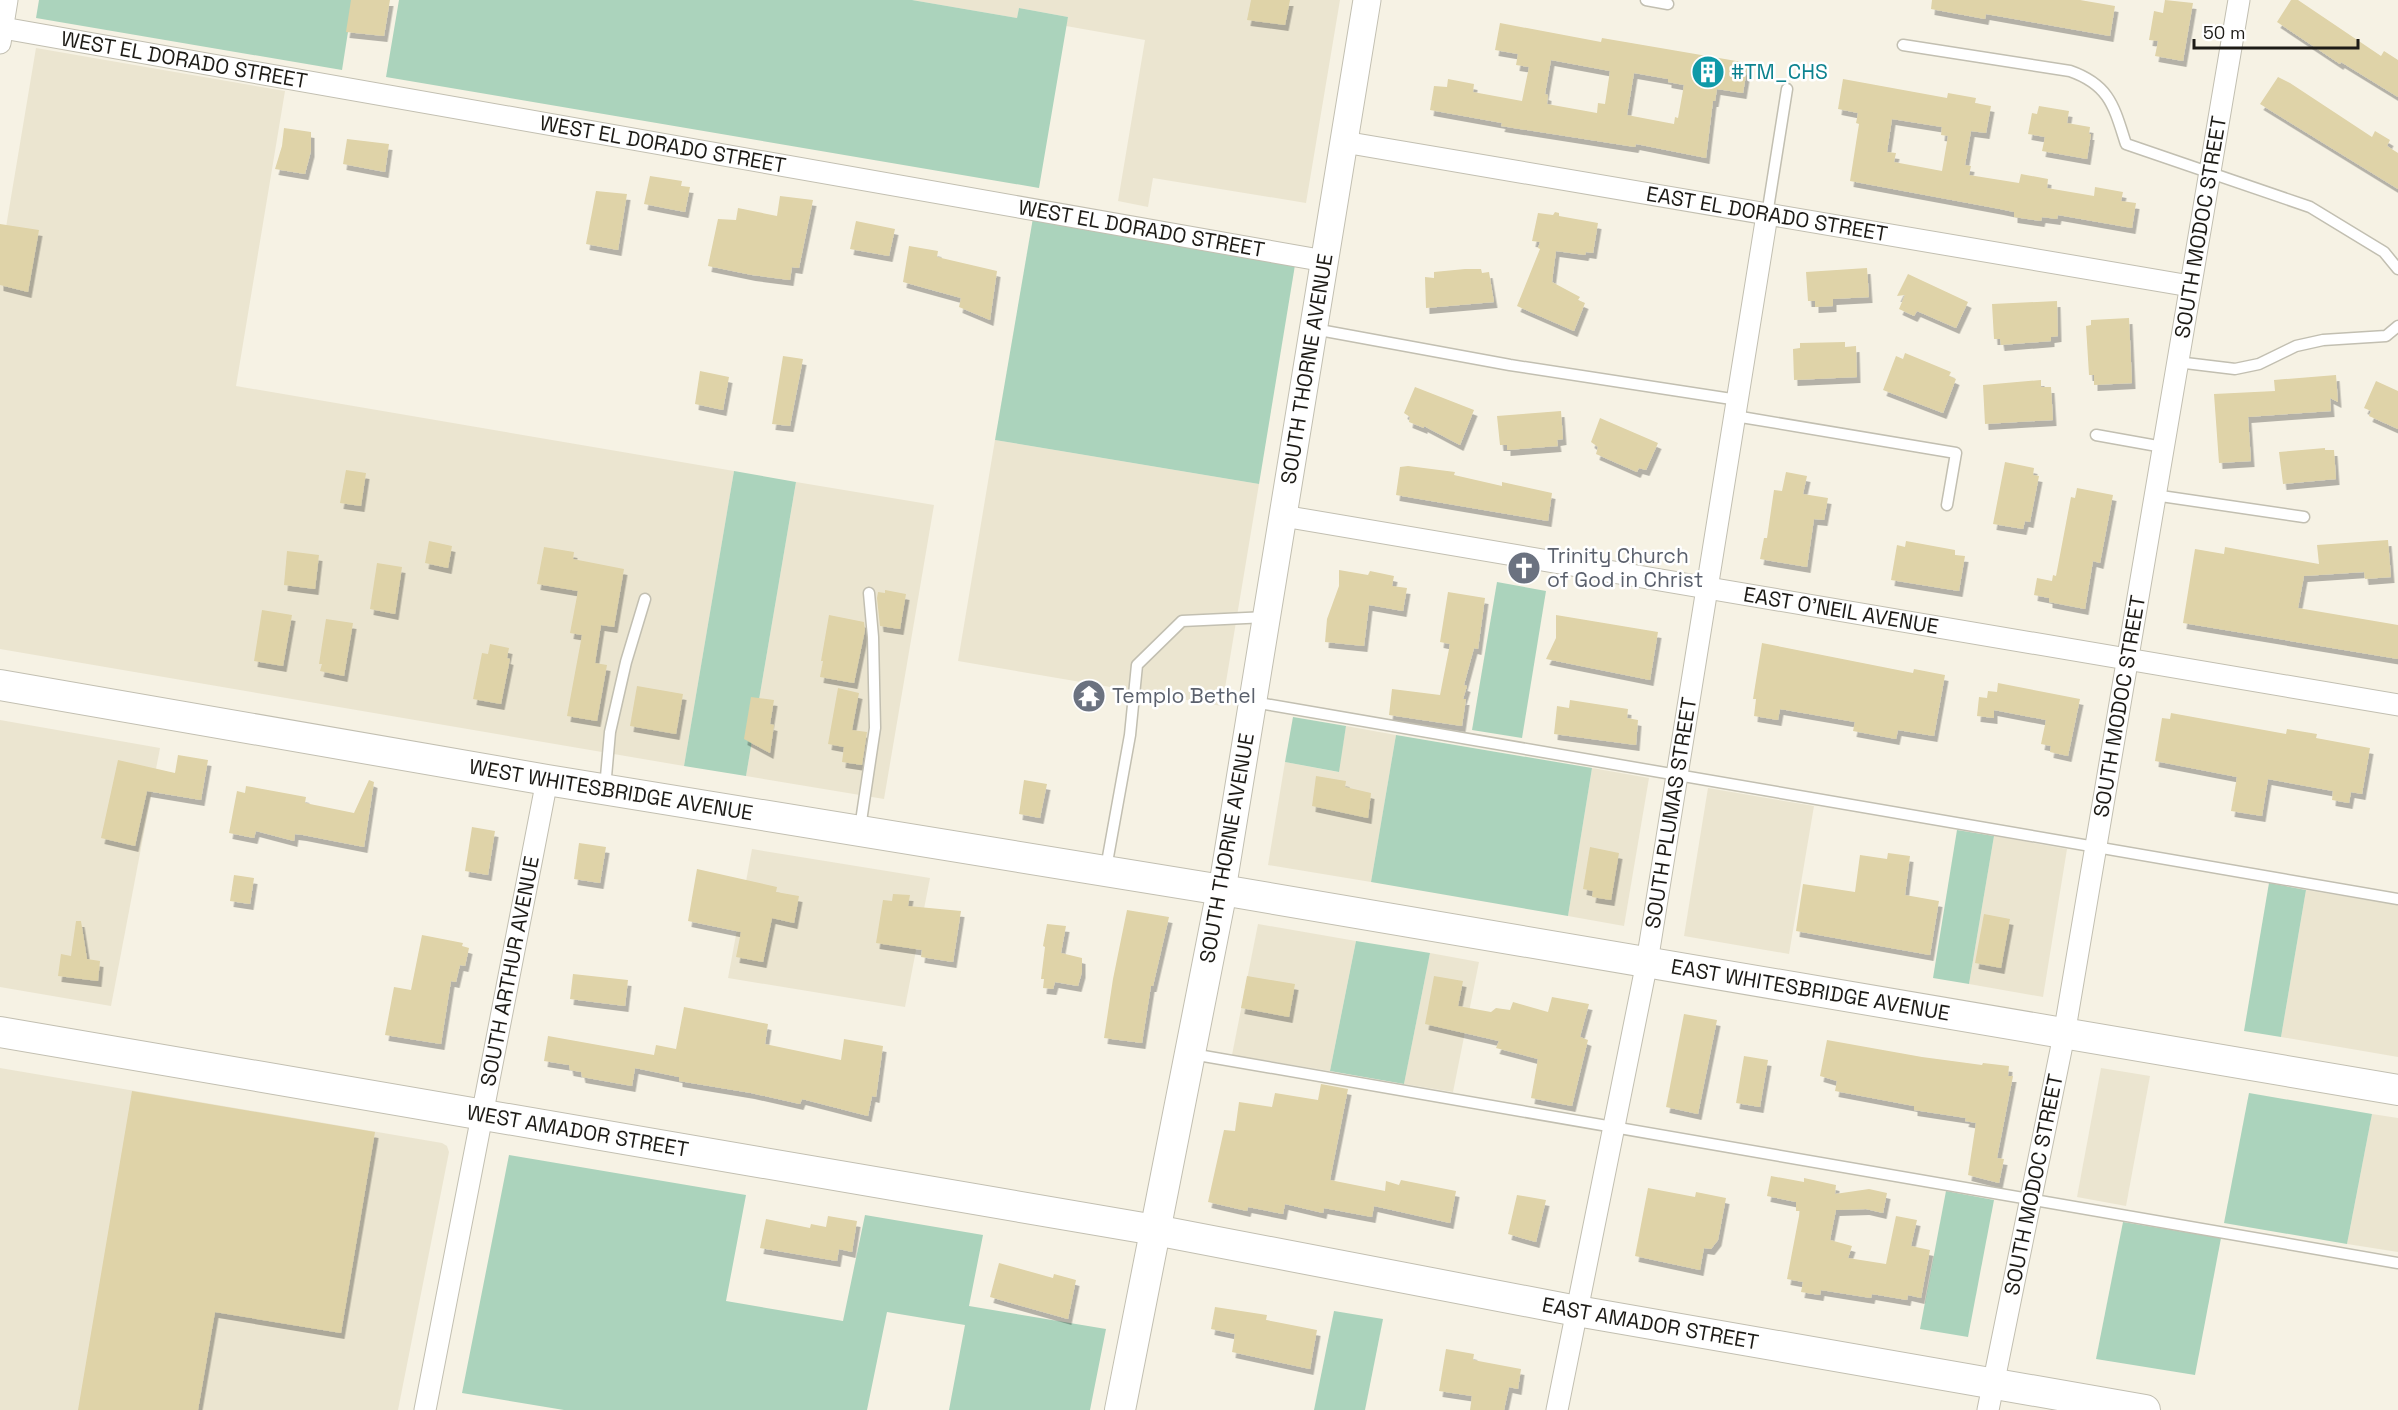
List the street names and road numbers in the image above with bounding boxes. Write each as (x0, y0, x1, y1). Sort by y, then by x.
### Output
street label: WEST EL DORADO STREET (59, 24, 310, 94)
street label: WEST EL DORADO STREET (538, 109, 788, 179)
street label: SOUTH MODOC STREET (2168, 114, 2232, 340)
street label: EAST EL DORADO STREET (1644, 180, 1890, 247)
street label: WEST EL DORADO STREET (1016, 193, 1267, 263)
street label: SOUTH THORNE AVENUE (1274, 252, 1338, 486)
street label: EAST O'NEIL AVENUE (1742, 580, 1941, 640)
street label: SOUTH MODOC STREET (2087, 593, 2151, 819)
street label: SOUTH PLUMAS STREET (1639, 695, 1702, 930)
street label: SOUTH THORNE AVENUE (1193, 731, 1260, 965)
street label: WEST WHITESBRIDGE AVENUE (467, 753, 755, 826)
street label: SOUTH ARTHUR AVENUE (474, 854, 545, 1088)
street label: EAST WHITESBRIDGE AVENUE (1669, 953, 1952, 1027)
street label: SOUTH MODOC STREET (1998, 1072, 2069, 1297)
street label: WEST AMADOR STREET (465, 1098, 691, 1163)
street label: EAST AMADOR STREET (1540, 1291, 1761, 1355)

